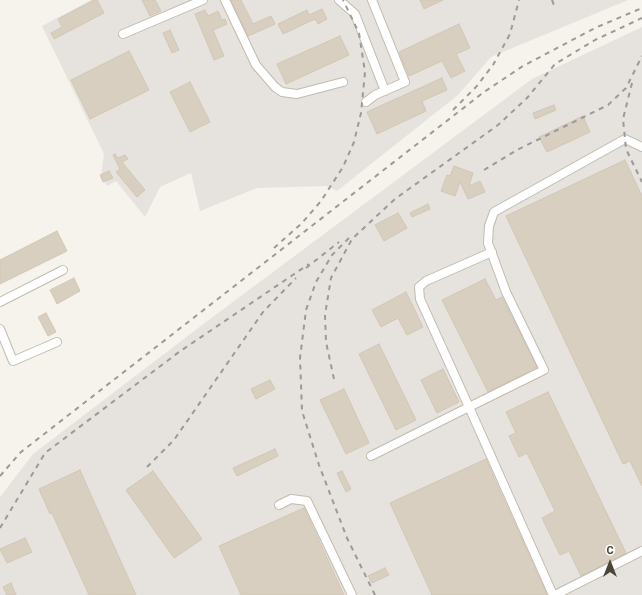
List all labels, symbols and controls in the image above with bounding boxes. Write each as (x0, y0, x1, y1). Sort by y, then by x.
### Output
north arrow (590, 543, 630, 583)
text: С (606, 544, 614, 557)

